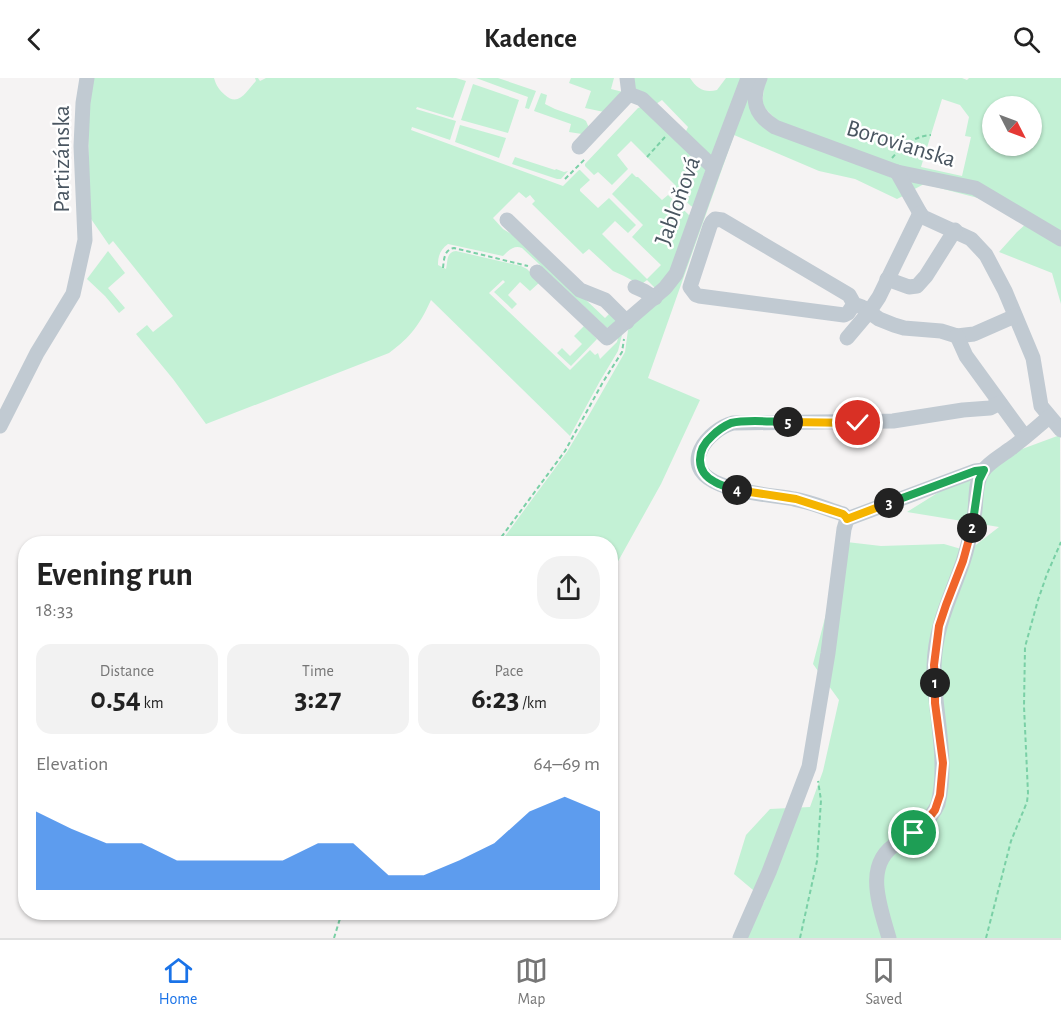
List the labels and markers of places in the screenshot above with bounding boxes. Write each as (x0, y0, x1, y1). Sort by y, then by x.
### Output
pin (832, 397, 883, 448)
pin: 5 (773, 407, 803, 437)
pin: 4 (722, 475, 752, 505)
pin: 3 (874, 488, 904, 518)
pin: 2 (957, 513, 987, 543)
pin: 1 (920, 668, 950, 698)
pin (888, 807, 939, 858)

